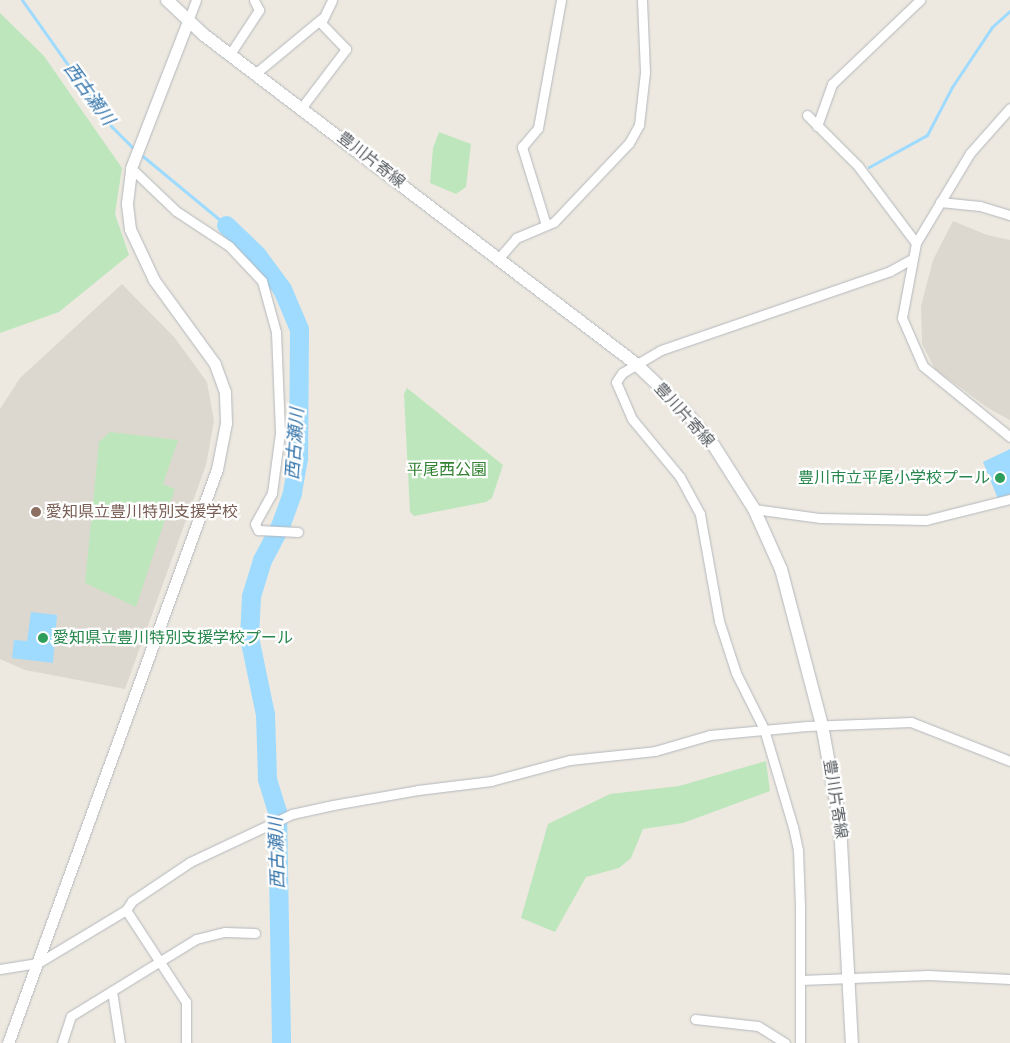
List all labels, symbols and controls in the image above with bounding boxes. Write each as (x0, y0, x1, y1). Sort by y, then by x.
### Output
water label: 西古瀬川 (59, 59, 119, 129)
street label: 豊川片寄線 (334, 128, 408, 192)
street label: 豊川片寄線 (650, 379, 718, 451)
water label: 西古瀬川 (282, 407, 308, 481)
park label: 平尾西公園 (407, 460, 487, 480)
place label: 豊川市立平尾小学校プール (798, 468, 990, 488)
marker: 豊川市立平尾小学校プール (994, 472, 1006, 484)
place label: 愛知県立豊川特別支援学校 (46, 502, 238, 522)
marker: 愛知県立豊川特別支援学校 (30, 506, 42, 518)
place label: 愛知県立豊川特別支援学校プール (53, 628, 293, 648)
marker: 愛知県立豊川特別支援学校プール (37, 632, 49, 644)
street label: 豊川片寄線 (819, 758, 851, 840)
water label: 西古瀬川 (265, 817, 289, 889)

